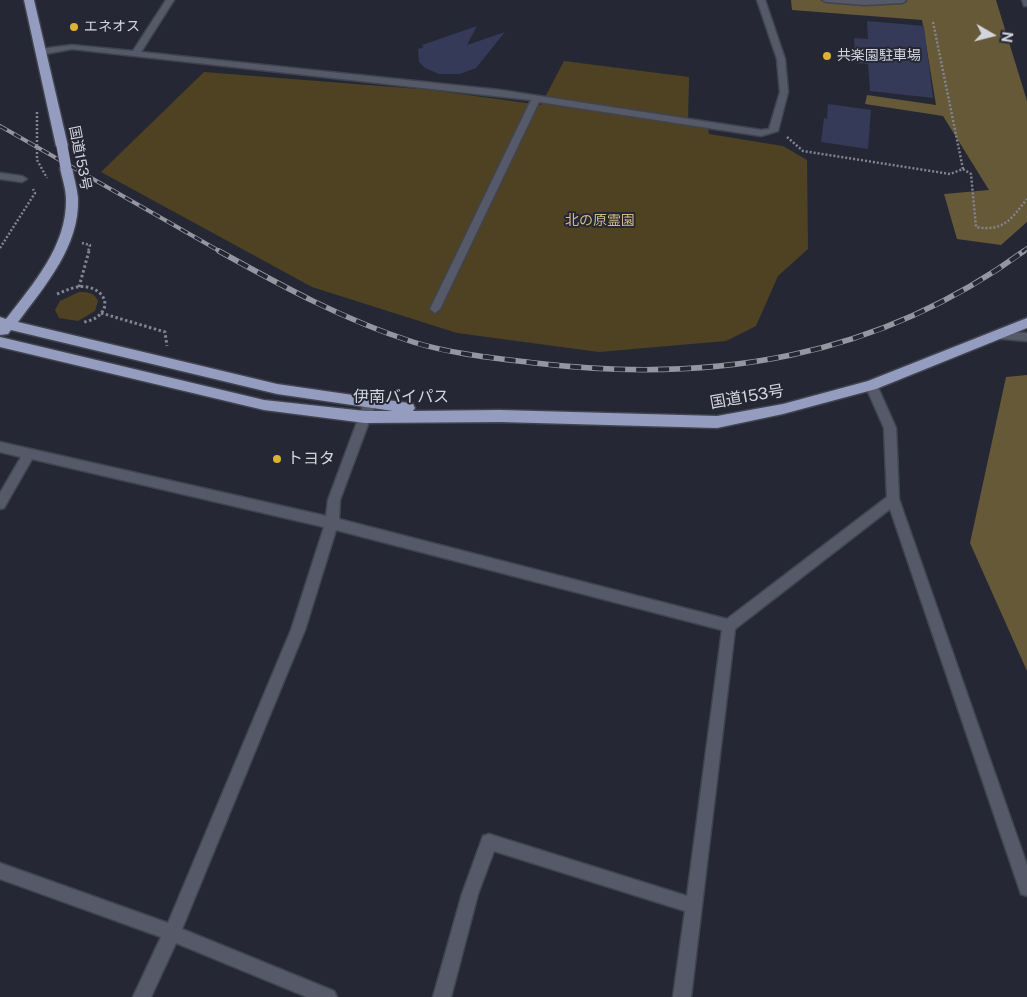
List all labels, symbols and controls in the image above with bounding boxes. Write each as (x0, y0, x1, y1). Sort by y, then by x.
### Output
north arrow (967, 10, 1017, 60)
place label: エネオス (84, 19, 140, 35)
marker: エネオス (68, 21, 80, 33)
text: N (998, 31, 1016, 44)
place label: 共楽園駐車場 (837, 48, 921, 64)
marker: 共楽園駐車場 (821, 50, 833, 62)
street label: 国道153号 (66, 124, 94, 192)
park label: 北の原霊園 (565, 213, 635, 229)
street label: 国道153号 (708, 381, 786, 413)
street label: 伊南バイパス (353, 387, 449, 407)
place label: トヨタ (287, 449, 335, 469)
marker: トヨタ (271, 453, 283, 465)

